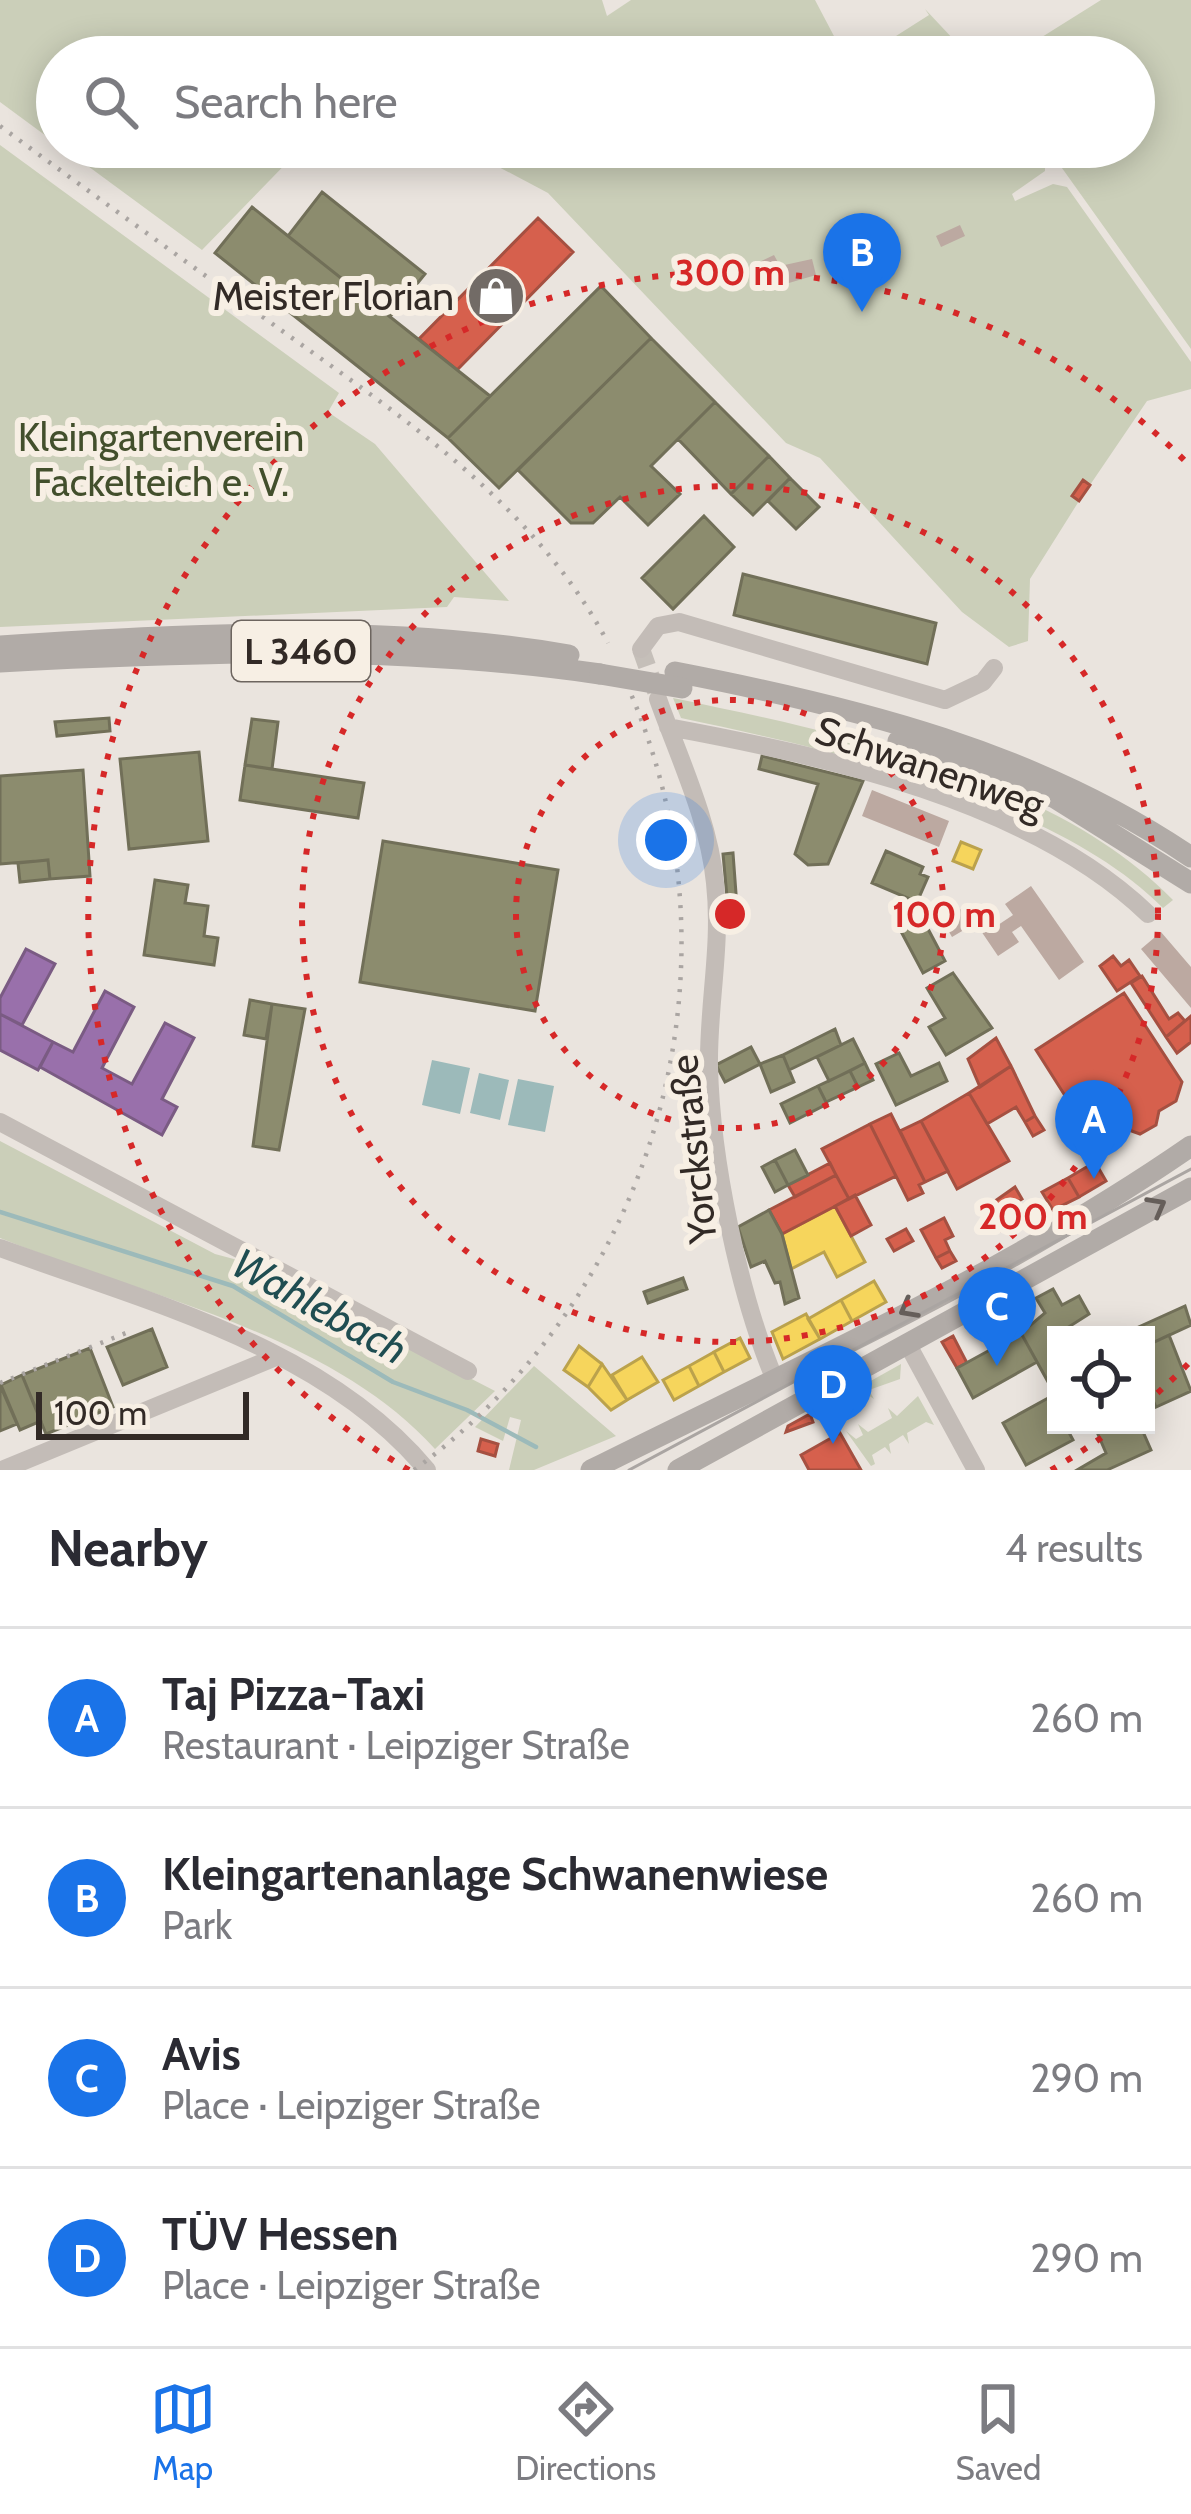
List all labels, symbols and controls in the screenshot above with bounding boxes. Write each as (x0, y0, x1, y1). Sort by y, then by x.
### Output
search box (36, 36, 1155, 168)
icon: search (78, 69, 144, 135)
text: Search here (174, 75, 398, 129)
pin: B (823, 213, 901, 312)
text: 300 m (675, 250, 785, 294)
shop icon: Meister Florian (465, 265, 527, 327)
place label: Meister Florian (212, 272, 454, 320)
park label: Kleingartenverein Fackelteich e. V. (18, 413, 304, 506)
road number: L 3460 (232, 621, 370, 681)
street label: Schwanenweg (809, 705, 1051, 829)
your location (636, 810, 696, 870)
text: 100 m (892, 892, 996, 936)
centre of rings (709, 893, 751, 935)
street label: Yorckstraße (659, 1052, 727, 1247)
pin: A (1055, 1080, 1133, 1179)
text: 200 m (978, 1194, 1088, 1238)
one-way arrow (1145, 1197, 1166, 1220)
water label: Wahlebach (224, 1237, 416, 1375)
pin: C (958, 1267, 1036, 1366)
one-way arrow (899, 1295, 920, 1318)
map controls (1047, 1326, 1155, 1434)
button: locate (1047, 1326, 1155, 1434)
pin: D (794, 1345, 872, 1444)
scale bar (36, 1386, 249, 1439)
text: 100 m (54, 1393, 147, 1433)
text: Nearby (48, 1517, 208, 1579)
text: 4 results (1005, 1524, 1143, 1572)
text: Taj Pizza-Taxi (162, 1667, 425, 1721)
text: A (75, 1694, 99, 1742)
text: 260 m (1030, 1694, 1143, 1742)
text: Restaurant · Leipziger Straße (162, 1721, 630, 1769)
text: Kleingartenanlage Schwanenwiese (162, 1847, 828, 1901)
text: B (75, 1874, 99, 1922)
text: 260 m (1030, 1874, 1143, 1922)
text: Park (162, 1901, 232, 1949)
text: Avis (162, 2027, 241, 2081)
text: C (75, 2054, 99, 2102)
text: 290 m (1030, 2054, 1143, 2102)
text: Place · Leipziger Straße (162, 2081, 541, 2129)
text: TÜV Hessen (162, 2207, 399, 2261)
text: D (73, 2234, 101, 2282)
text: 290 m (1030, 2234, 1143, 2282)
text: Place · Leipziger Straße (162, 2261, 541, 2309)
tab: Map (150, 2376, 216, 2488)
tab: Directions (515, 2376, 656, 2488)
tab: Saved (956, 2376, 1041, 2488)

